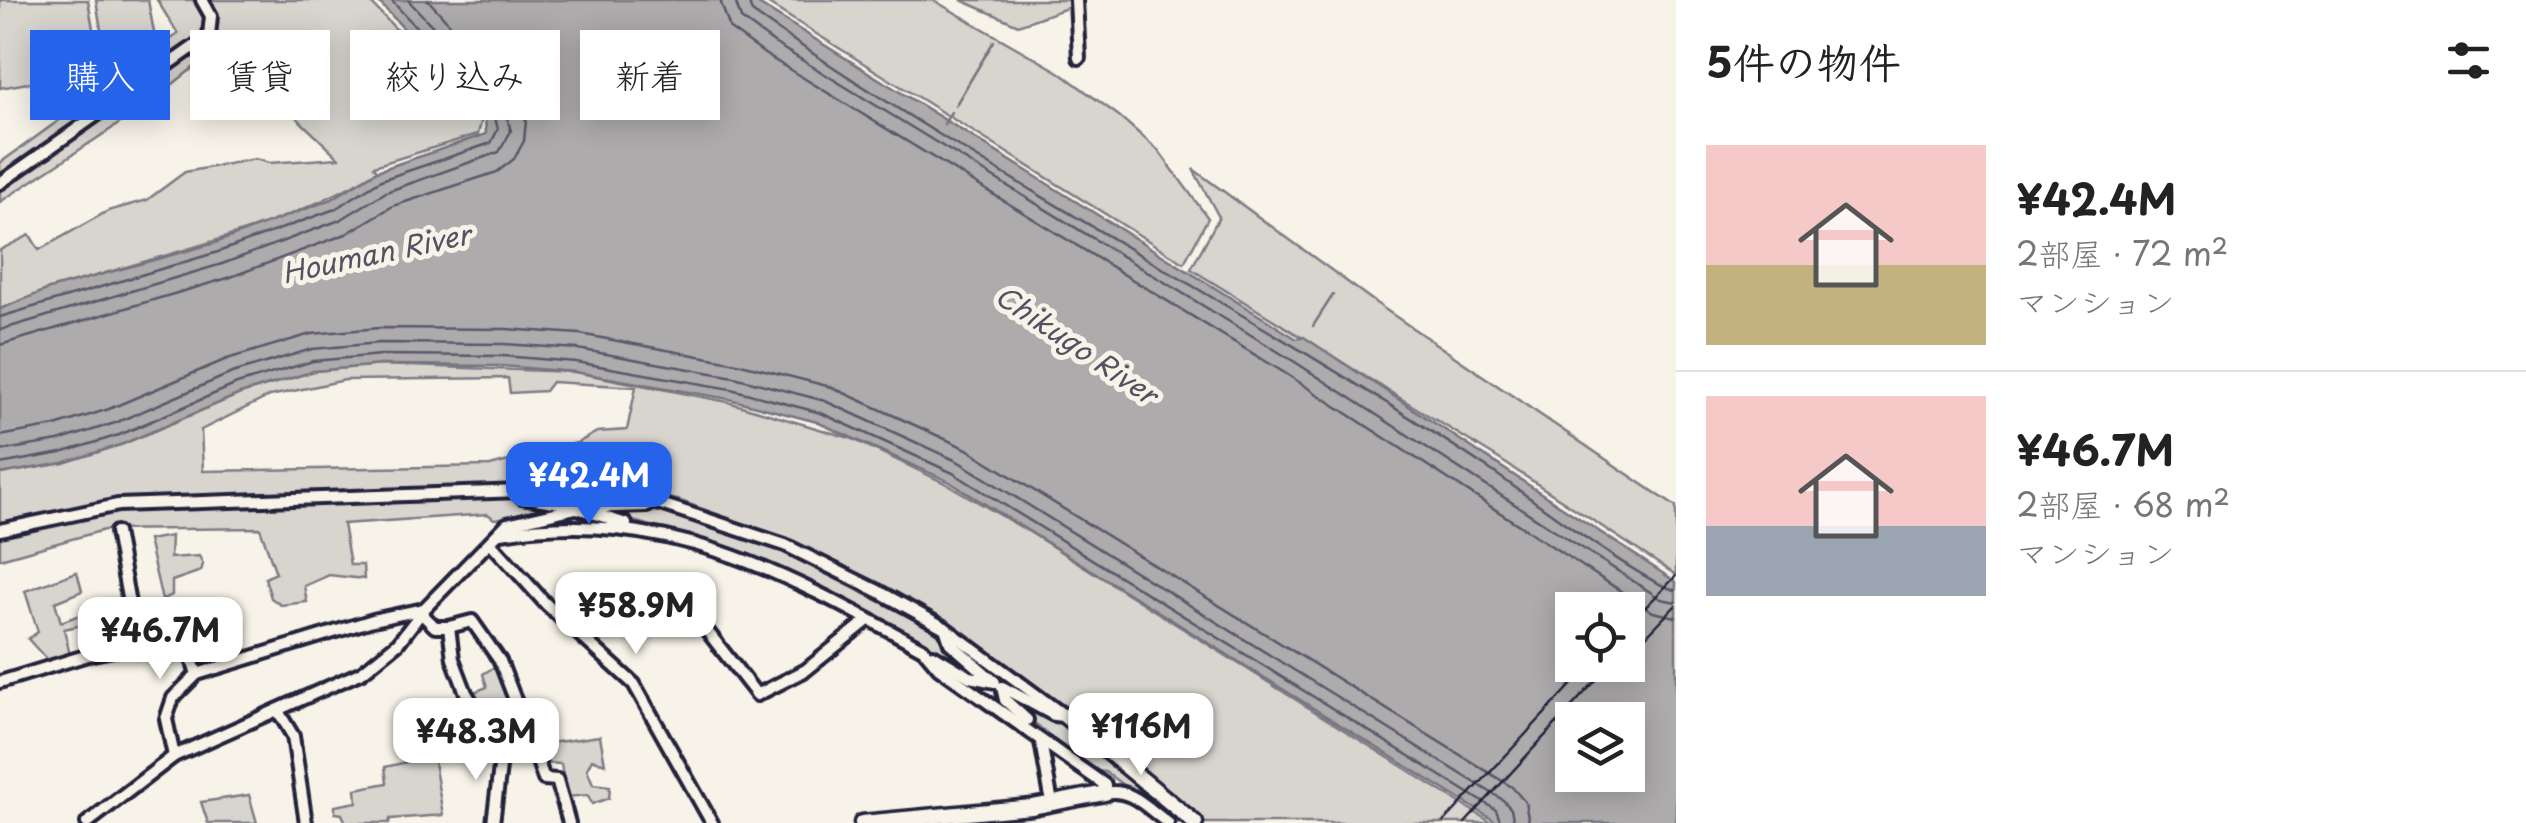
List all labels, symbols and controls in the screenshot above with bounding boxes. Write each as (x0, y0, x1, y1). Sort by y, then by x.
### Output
text: 5件の物件 (1706, 29, 1901, 92)
chip: 購入 (30, 30, 170, 120)
chip: 賃貸 (190, 30, 330, 120)
chip: 絞り込み (350, 30, 560, 120)
chip: 新着 (580, 30, 720, 120)
icon: filters (2441, 33, 2496, 88)
text: ¥42.4M (2016, 166, 2176, 229)
icon: home (1786, 185, 1906, 305)
water label: Houman River (277, 211, 477, 294)
text: 2部屋 · 72 m² (2016, 229, 2228, 277)
water label: Chikugo River (987, 273, 1169, 416)
text: マンション (2016, 277, 2175, 325)
text: ¥46.7M (2016, 417, 2174, 480)
icon: home (1786, 436, 1906, 556)
pin: ¥42.4M (508, 442, 670, 527)
text: ¥42.4M (528, 450, 650, 498)
text: 2部屋 · 68 m² (2016, 480, 2230, 528)
text: マンション (2016, 528, 2175, 576)
pin: ¥58.9M (555, 572, 717, 657)
text: ¥58.9M (577, 580, 695, 628)
map controls (1555, 592, 1645, 792)
button: locate (1555, 592, 1645, 682)
pin: ¥46.7M (79, 597, 241, 682)
text: ¥46.7M (100, 605, 220, 653)
pin: ¥116M (1071, 693, 1211, 778)
pin: ¥48.3M (395, 698, 557, 783)
text: ¥116M (1090, 701, 1192, 749)
button: layers (1555, 702, 1645, 792)
text: ¥48.3M (415, 706, 537, 754)

